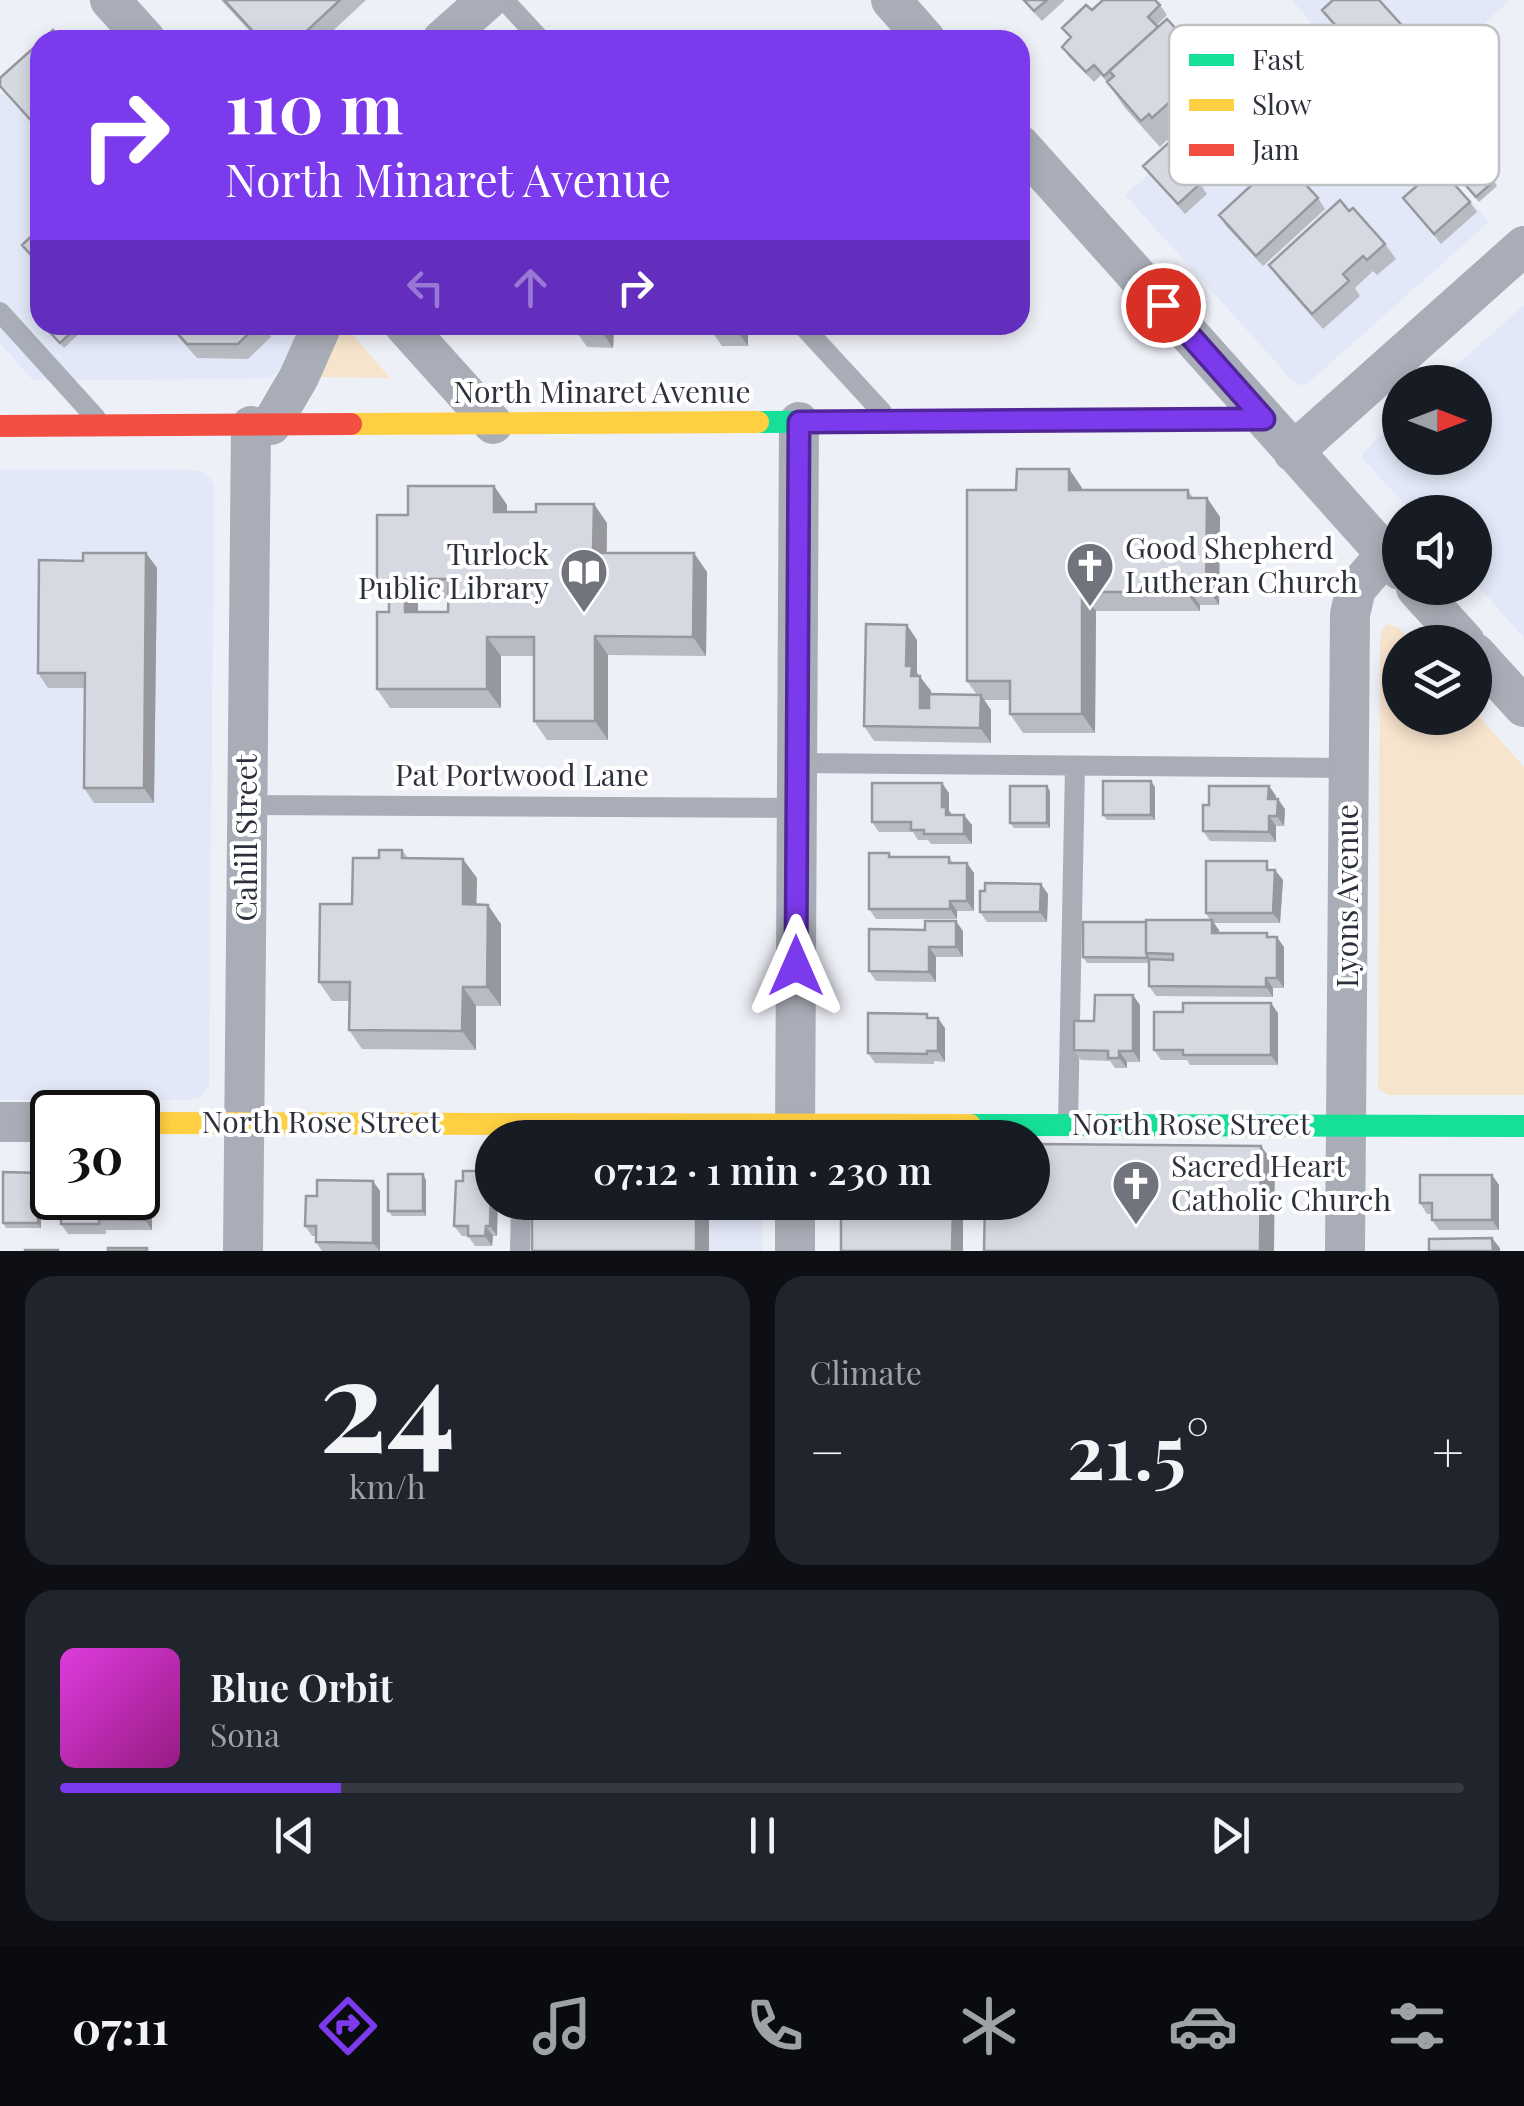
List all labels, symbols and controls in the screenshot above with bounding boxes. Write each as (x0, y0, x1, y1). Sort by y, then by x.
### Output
legend (1169, 25, 1499, 185)
text: Fast (1252, 40, 1305, 77)
text: 110 m (225, 58, 403, 152)
icon: right (60, 70, 190, 200)
text: Slow (1252, 85, 1312, 122)
text: Jam (1251, 130, 1299, 167)
text: North Minaret Avenue (225, 148, 671, 208)
icon: left (398, 260, 453, 315)
icon: ahead (503, 260, 558, 315)
icon: right (608, 260, 663, 315)
pin (1121, 263, 1206, 348)
icon: arrive (1136, 278, 1191, 333)
north arrow (1382, 365, 1492, 475)
map controls (1382, 365, 1492, 735)
street label: North Minaret Avenue (453, 371, 751, 411)
button: sound (1382, 495, 1492, 605)
place label: Good Shepherd Lutheran Church (1125, 527, 1358, 601)
place label: Turlock Public Library (358, 533, 549, 607)
church icon: Good Shepherd Lutheran Church (1064, 540, 1116, 608)
library icon: Turlock Public Library (558, 546, 610, 614)
button: layers (1382, 625, 1492, 735)
street label: Cahill Street (225, 754, 265, 922)
street label: Pat Portwood Lane (395, 754, 649, 794)
street label: Lyons Avenue (1326, 804, 1366, 988)
position arrow (744, 914, 848, 1018)
speed limit sign: 30 (30, 1090, 160, 1220)
street label: North Rose Street (202, 1101, 441, 1141)
street label: North Rose Street (1072, 1103, 1311, 1143)
text: 07:12 · 1 min · 230 m (593, 1144, 932, 1195)
place label: Sacred Heart Catholic Church (1171, 1145, 1391, 1219)
church icon: Sacred Heart Catholic Church (1110, 1158, 1162, 1226)
text: 24 (319, 1312, 456, 1486)
text: Climate (810, 1350, 922, 1393)
text: 21.5° (1067, 1399, 1210, 1499)
text: − (810, 1413, 845, 1487)
text: + (1432, 1413, 1464, 1487)
text: km/h (349, 1464, 426, 1507)
text: Blue Orbit (210, 1661, 393, 1712)
text: Sona (210, 1712, 280, 1755)
icon: previous (267, 1808, 322, 1863)
icon: pause (735, 1808, 790, 1863)
icon: next (1203, 1808, 1258, 1863)
icon: directions (313, 1991, 383, 2061)
icon: music (527, 1991, 597, 2061)
icon: phone (740, 1991, 810, 2061)
icon: climate (954, 1991, 1024, 2061)
icon: car (1168, 1991, 1238, 2061)
icon: filters (1382, 1991, 1452, 2061)
text: 07:11 (72, 1996, 169, 2056)

